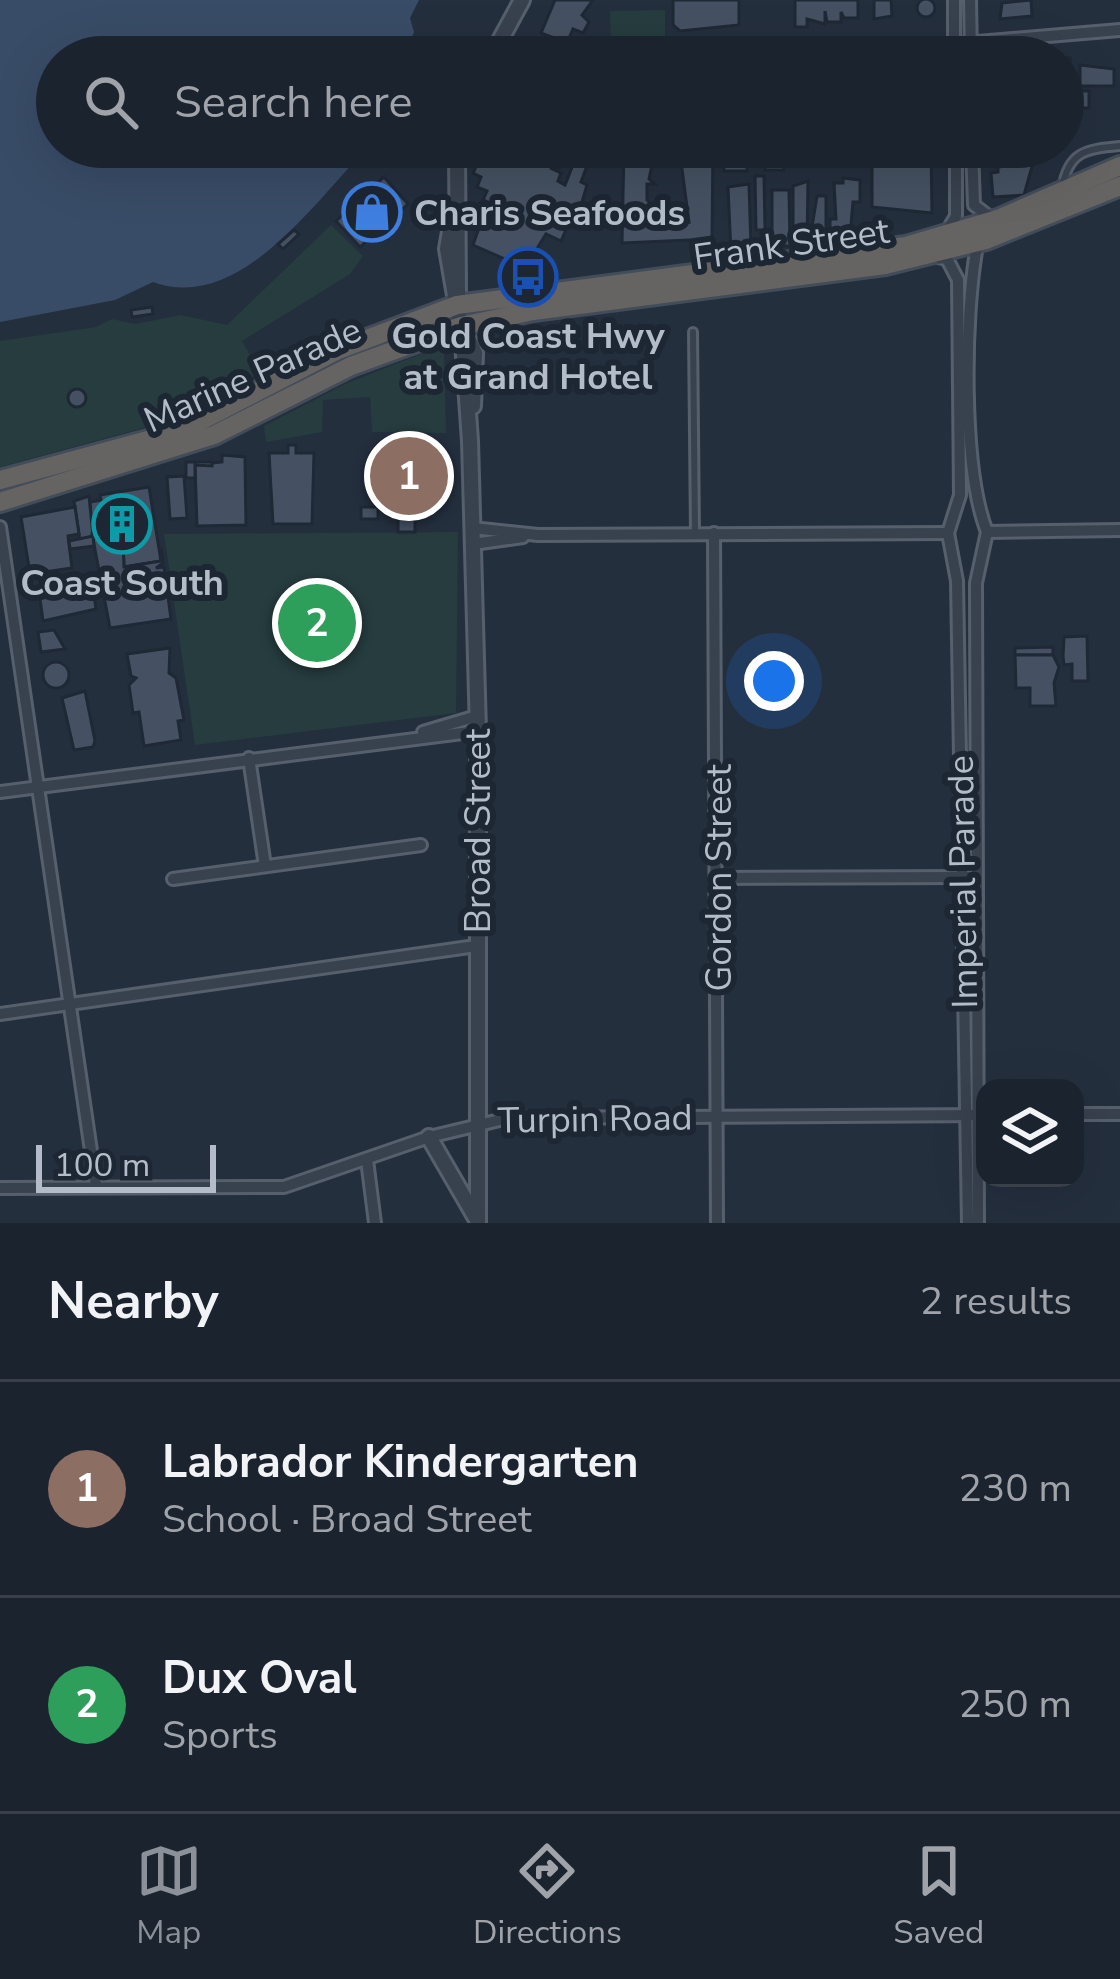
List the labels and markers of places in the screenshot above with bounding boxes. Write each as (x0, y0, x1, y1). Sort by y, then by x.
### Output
shop icon: Charis Seafoods (341, 181, 403, 243)
place label: Charis Seafoods (414, 189, 685, 238)
bus stop icon: Gold Coast Hwy at Grand Hotel (497, 246, 559, 308)
place label: Gold Coast Hwy at Grand Hotel (391, 312, 666, 402)
pin: 1 (370, 431, 448, 521)
building icon: Coast South (91, 493, 153, 555)
place label: Coast South (20, 559, 224, 608)
pin: 2 (278, 578, 356, 668)

